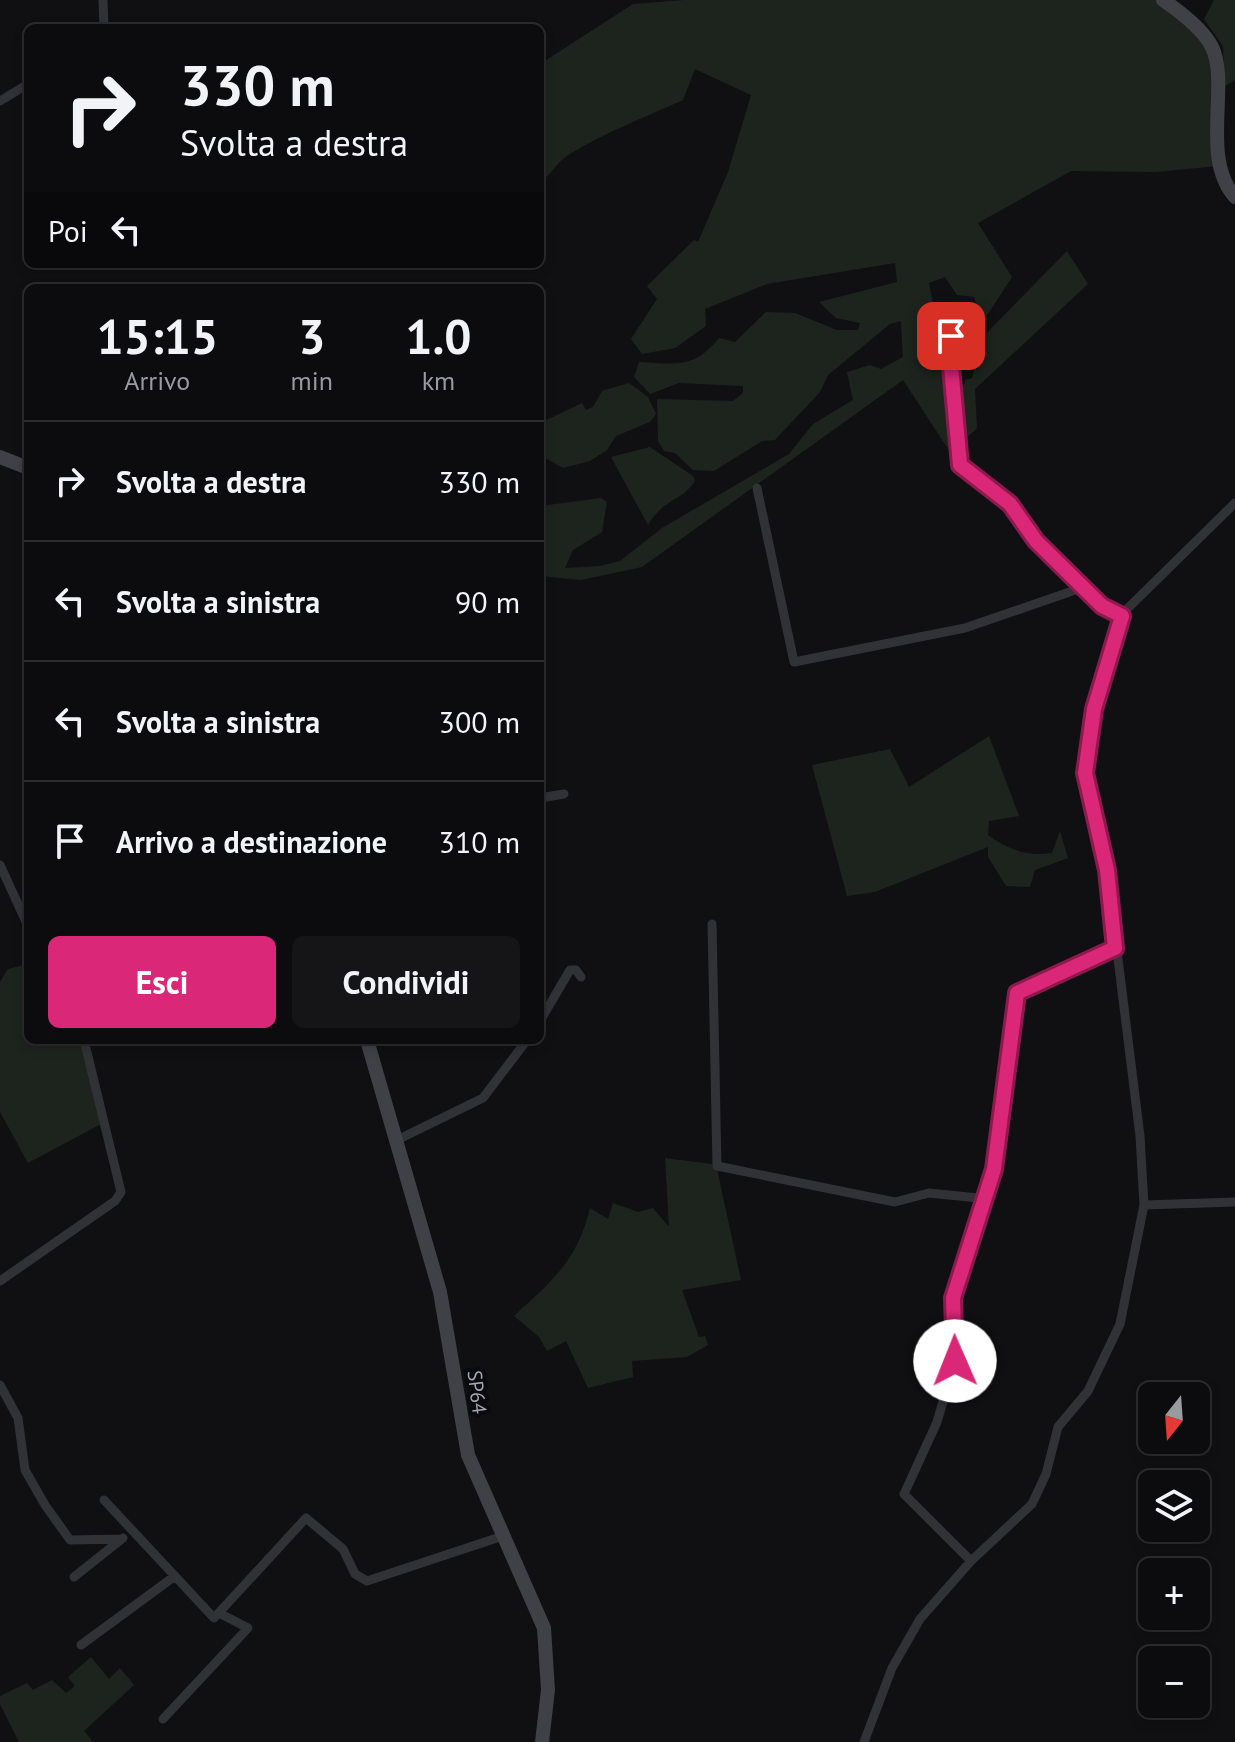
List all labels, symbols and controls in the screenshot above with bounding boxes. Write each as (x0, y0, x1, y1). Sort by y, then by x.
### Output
text: 330 m (180, 49, 335, 121)
icon: right (48, 56, 152, 160)
text: Svolta a destra (180, 119, 408, 166)
icon: left (104, 208, 148, 252)
text: Poi (48, 211, 88, 250)
pin (917, 302, 985, 370)
text: 15:15 (96, 305, 218, 367)
text: 3 (298, 305, 325, 367)
text: 1.0 (405, 305, 472, 367)
icon: arrive (929, 314, 973, 358)
text: Arrivo (124, 364, 190, 397)
text: min (291, 364, 333, 397)
text: km (422, 364, 455, 397)
icon: right (48, 459, 92, 503)
text: Svolta a destra (116, 462, 306, 501)
text: 330 m (439, 462, 520, 501)
icon: left (48, 579, 92, 623)
text: Svolta a sinistra (116, 582, 320, 621)
text: 90 m (455, 582, 520, 621)
icon: left (48, 699, 92, 743)
text: Svolta a sinistra (116, 702, 320, 741)
text: 300 m (439, 702, 520, 741)
icon: arrive (48, 819, 92, 863)
text: Arrivo a destinazione (116, 822, 387, 861)
text: 310 m (439, 822, 520, 861)
button: Esci (48, 936, 276, 1028)
button: Condividi (292, 936, 520, 1028)
position arrow (913, 1319, 997, 1403)
street label: SP64 (461, 1369, 493, 1415)
north arrow (1138, 1382, 1210, 1454)
map controls (1138, 1382, 1210, 1718)
button: layers (1138, 1470, 1210, 1542)
button: + (1138, 1558, 1210, 1630)
button: − (1138, 1646, 1210, 1718)

